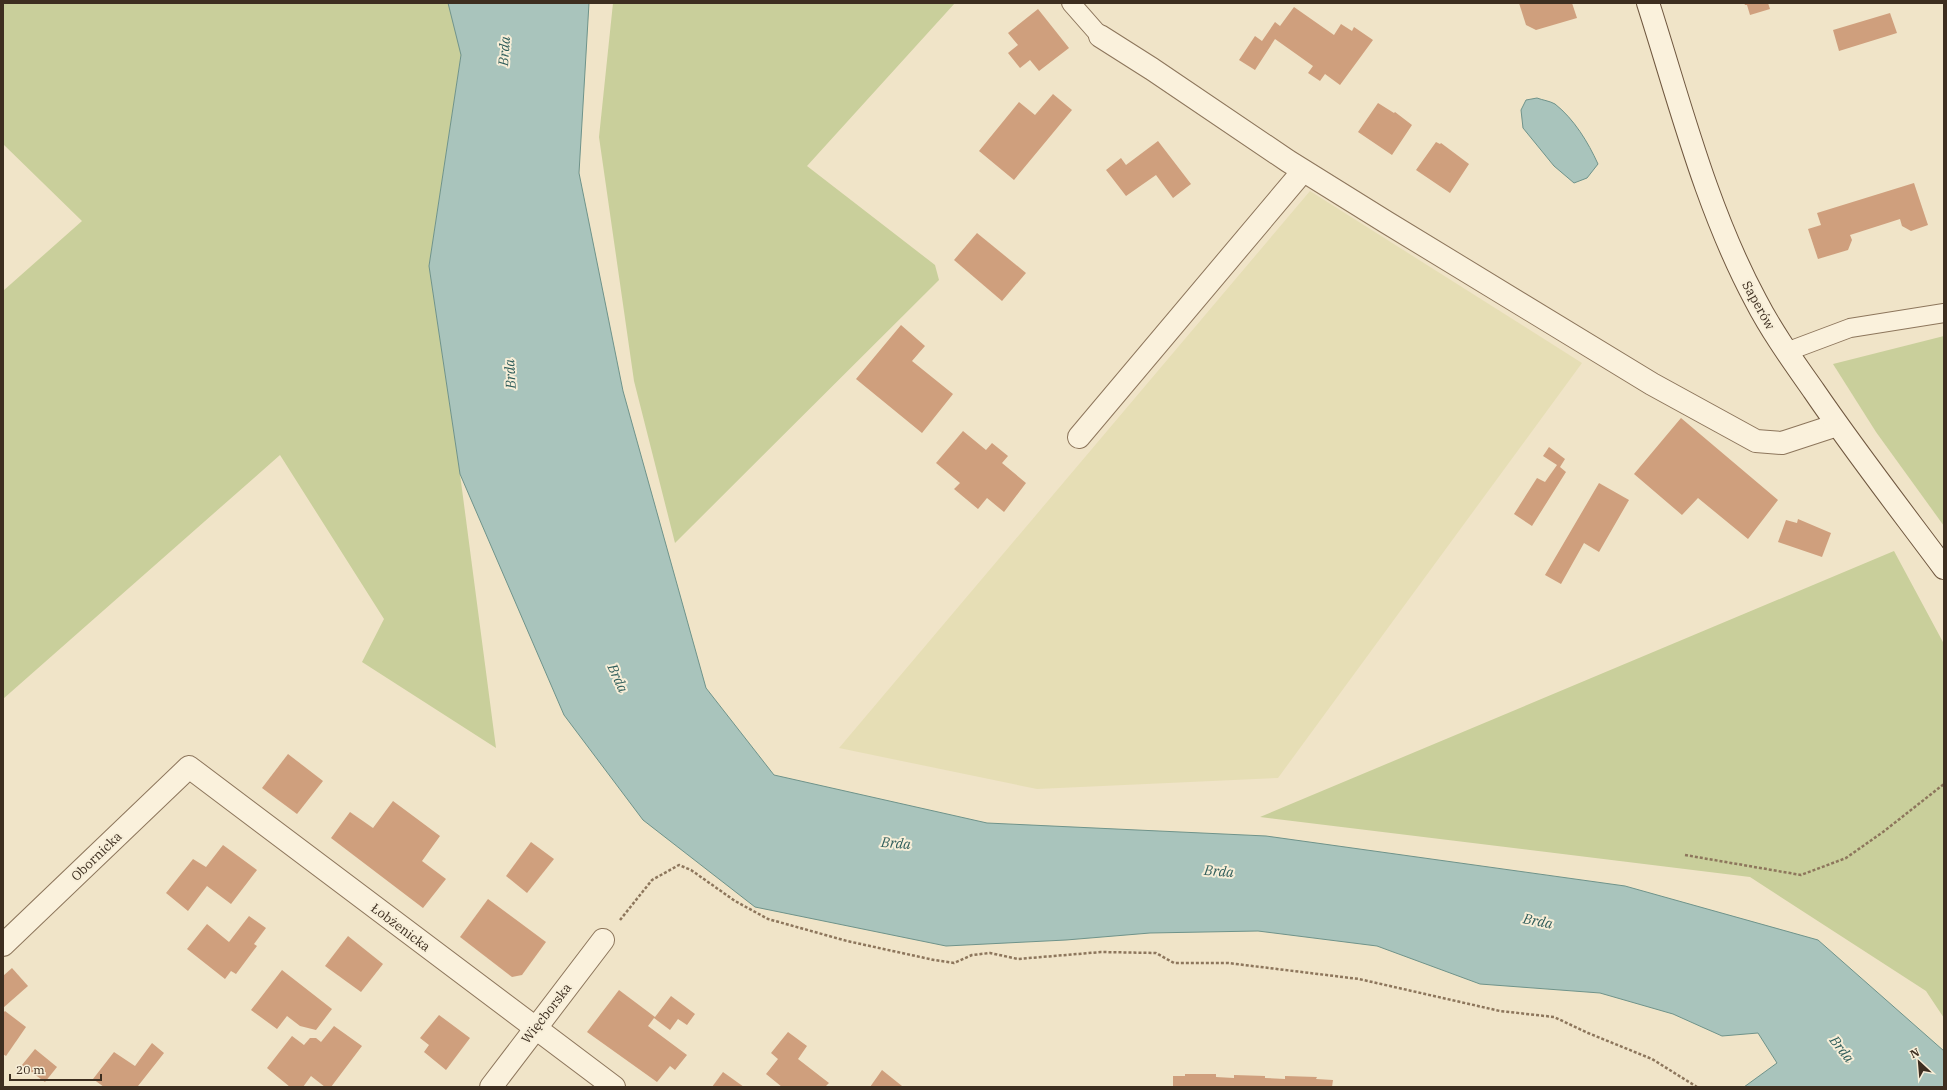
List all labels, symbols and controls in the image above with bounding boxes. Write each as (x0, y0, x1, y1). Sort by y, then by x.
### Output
water label: Brda (494, 35, 514, 67)
street label: Saperów (1738, 278, 1779, 333)
water label: Brda (500, 358, 520, 390)
water label: Brda (603, 660, 633, 696)
street label: Obornicka (67, 828, 125, 885)
water label: Brda (879, 833, 912, 853)
water label: Brda (1202, 861, 1235, 881)
street label: Łobżenicka (368, 900, 434, 955)
water label: Brda (1521, 909, 1555, 933)
street label: Więcborska (517, 980, 575, 1047)
water label: Brda (1825, 1031, 1858, 1067)
north arrow (1899, 1042, 1939, 1082)
text: N (1908, 1045, 1922, 1061)
scale bar (10, 1056, 101, 1082)
text: 20 m (16, 1062, 45, 1077)

